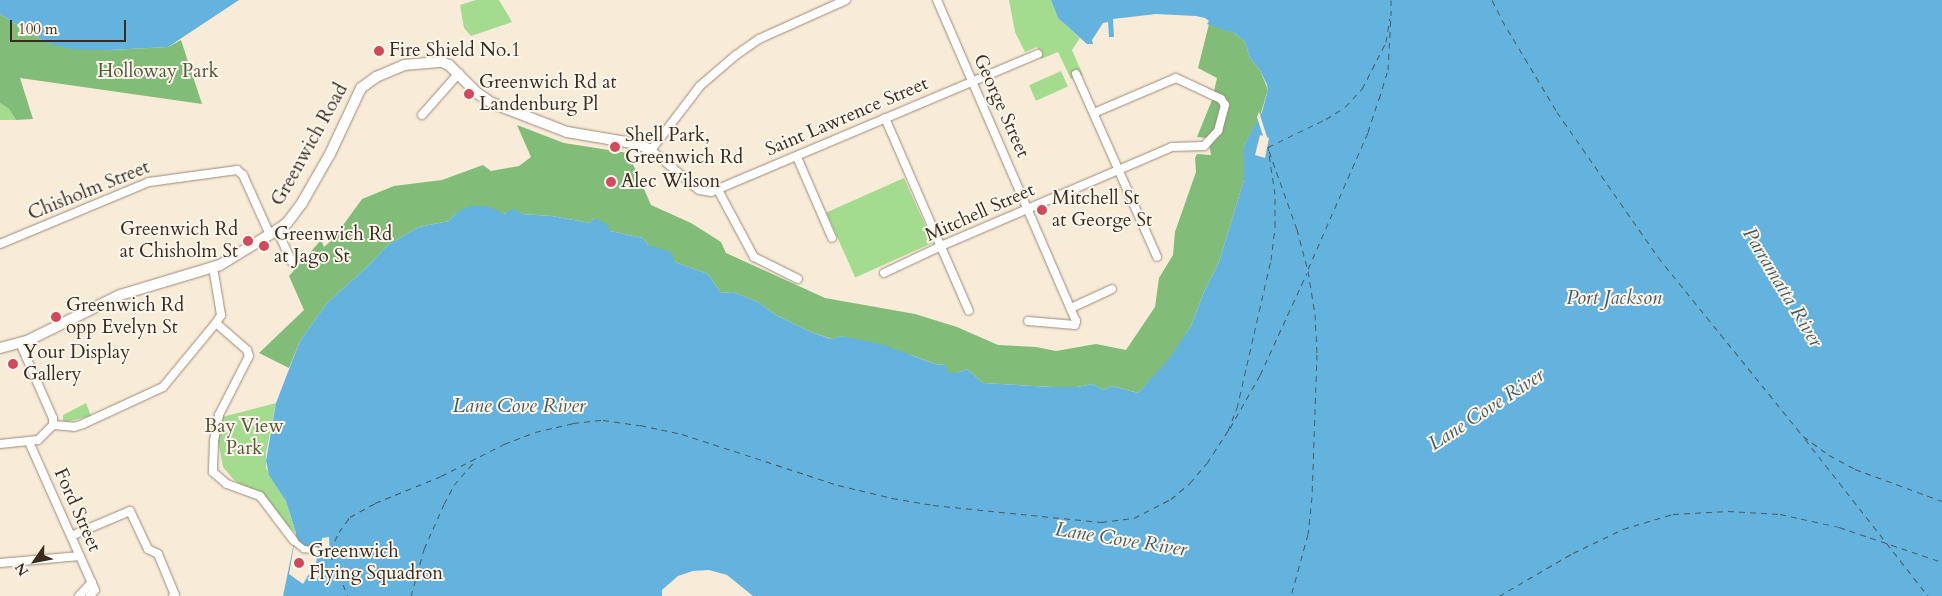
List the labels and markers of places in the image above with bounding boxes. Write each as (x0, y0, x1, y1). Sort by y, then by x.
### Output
place label: Fire Shield No.1 (389, 40, 521, 62)
marker: Fire Shield No.1 (373, 45, 385, 57)
place label: Greenwich Rd at Landenburg Pl (479, 72, 616, 116)
marker: Greenwich Rd at Landenburg Pl (463, 88, 475, 100)
place label: Shell Park, Greenwich Rd (625, 125, 743, 169)
marker: Shell Park, Greenwich Rd (609, 141, 621, 153)
place label: Alec Wilson (621, 171, 720, 193)
marker: Alec Wilson (605, 176, 617, 188)
place label: Mitchell St at George St (1052, 188, 1152, 232)
marker: Mitchell St at George St (1036, 204, 1048, 216)
place label: Greenwich Rd at Chisholm St (120, 219, 238, 263)
place label: Greenwich Rd at Jago St (274, 224, 392, 268)
marker: Greenwich Rd at Chisholm St (242, 235, 254, 247)
marker: Greenwich Rd at Jago St (258, 240, 270, 252)
place label: Greenwich Rd opp Evelyn St (66, 295, 184, 339)
marker: Greenwich Rd opp Evelyn St (50, 311, 62, 323)
place label: Your Display Gallery (23, 342, 130, 386)
marker: Your Display Gallery (7, 358, 19, 370)
place label: Greenwich Flying Squadron (309, 541, 443, 585)
marker: Greenwich Flying Squadron (293, 557, 305, 569)

